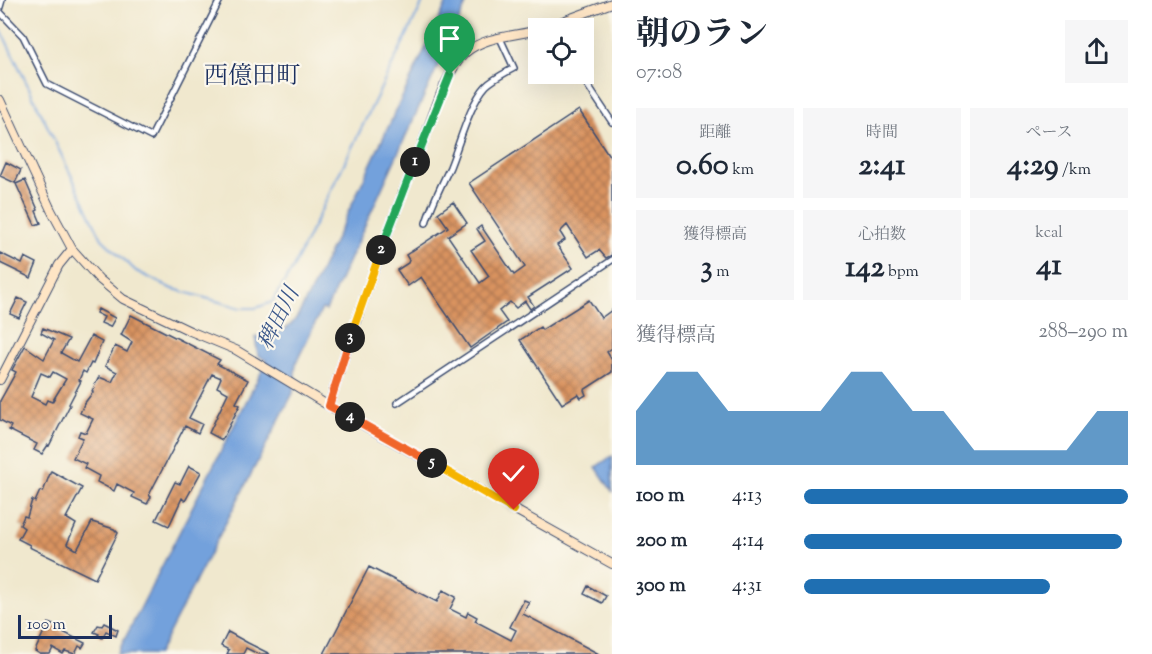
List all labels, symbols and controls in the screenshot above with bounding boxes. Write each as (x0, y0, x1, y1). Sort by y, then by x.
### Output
text: 朝のラン (636, 12, 768, 60)
pin (424, 13, 475, 75)
map controls (528, 18, 594, 84)
button: locate (528, 18, 594, 84)
button: share (1065, 20, 1128, 83)
icon: arrive (433, 22, 466, 55)
text: 07:08 (636, 59, 682, 88)
district label: 西億田町 (204, 60, 300, 94)
text: 距離 (699, 122, 731, 145)
text: 時間 (866, 122, 898, 145)
text: ペース (1025, 122, 1073, 145)
text: 0.60 (676, 145, 729, 188)
text: 2:41 (858, 145, 906, 188)
text: 4:29 (1007, 145, 1059, 188)
pin: 1 (400, 147, 430, 177)
text: 1 (412, 150, 418, 173)
text: km (729, 159, 754, 182)
text: /km (1059, 159, 1091, 182)
text: kcal (1035, 222, 1063, 245)
text: 獲得標高 (683, 224, 747, 247)
text: 心拍数 (858, 224, 906, 247)
pin: 2 (366, 235, 396, 265)
text: 2 (377, 238, 385, 261)
text: 41 (1036, 245, 1062, 288)
text: 3 (701, 247, 713, 290)
text: 142 (845, 247, 885, 290)
text: m (713, 261, 729, 284)
text: bpm (885, 261, 919, 284)
water label: 稗田川 (251, 281, 310, 356)
text: 288–290 m (1038, 318, 1128, 347)
text: 獲得標高 (636, 322, 716, 351)
pin: 3 (335, 323, 365, 353)
text: 3 (347, 326, 353, 349)
pin: 4 (335, 402, 365, 432)
text: 4 (346, 405, 354, 428)
pin: 5 (417, 448, 447, 478)
pin (488, 448, 539, 510)
text: 5 (429, 451, 435, 474)
icon: check (497, 457, 530, 490)
text: 100 m (636, 482, 685, 511)
text: 4:13 (732, 482, 762, 511)
text: 200 m (636, 527, 687, 556)
text: 4:14 (732, 527, 764, 556)
text: 300 m (636, 572, 686, 601)
text: 4:31 (732, 572, 762, 601)
scale bar (18, 612, 112, 640)
text: 100 m (27, 614, 66, 637)

